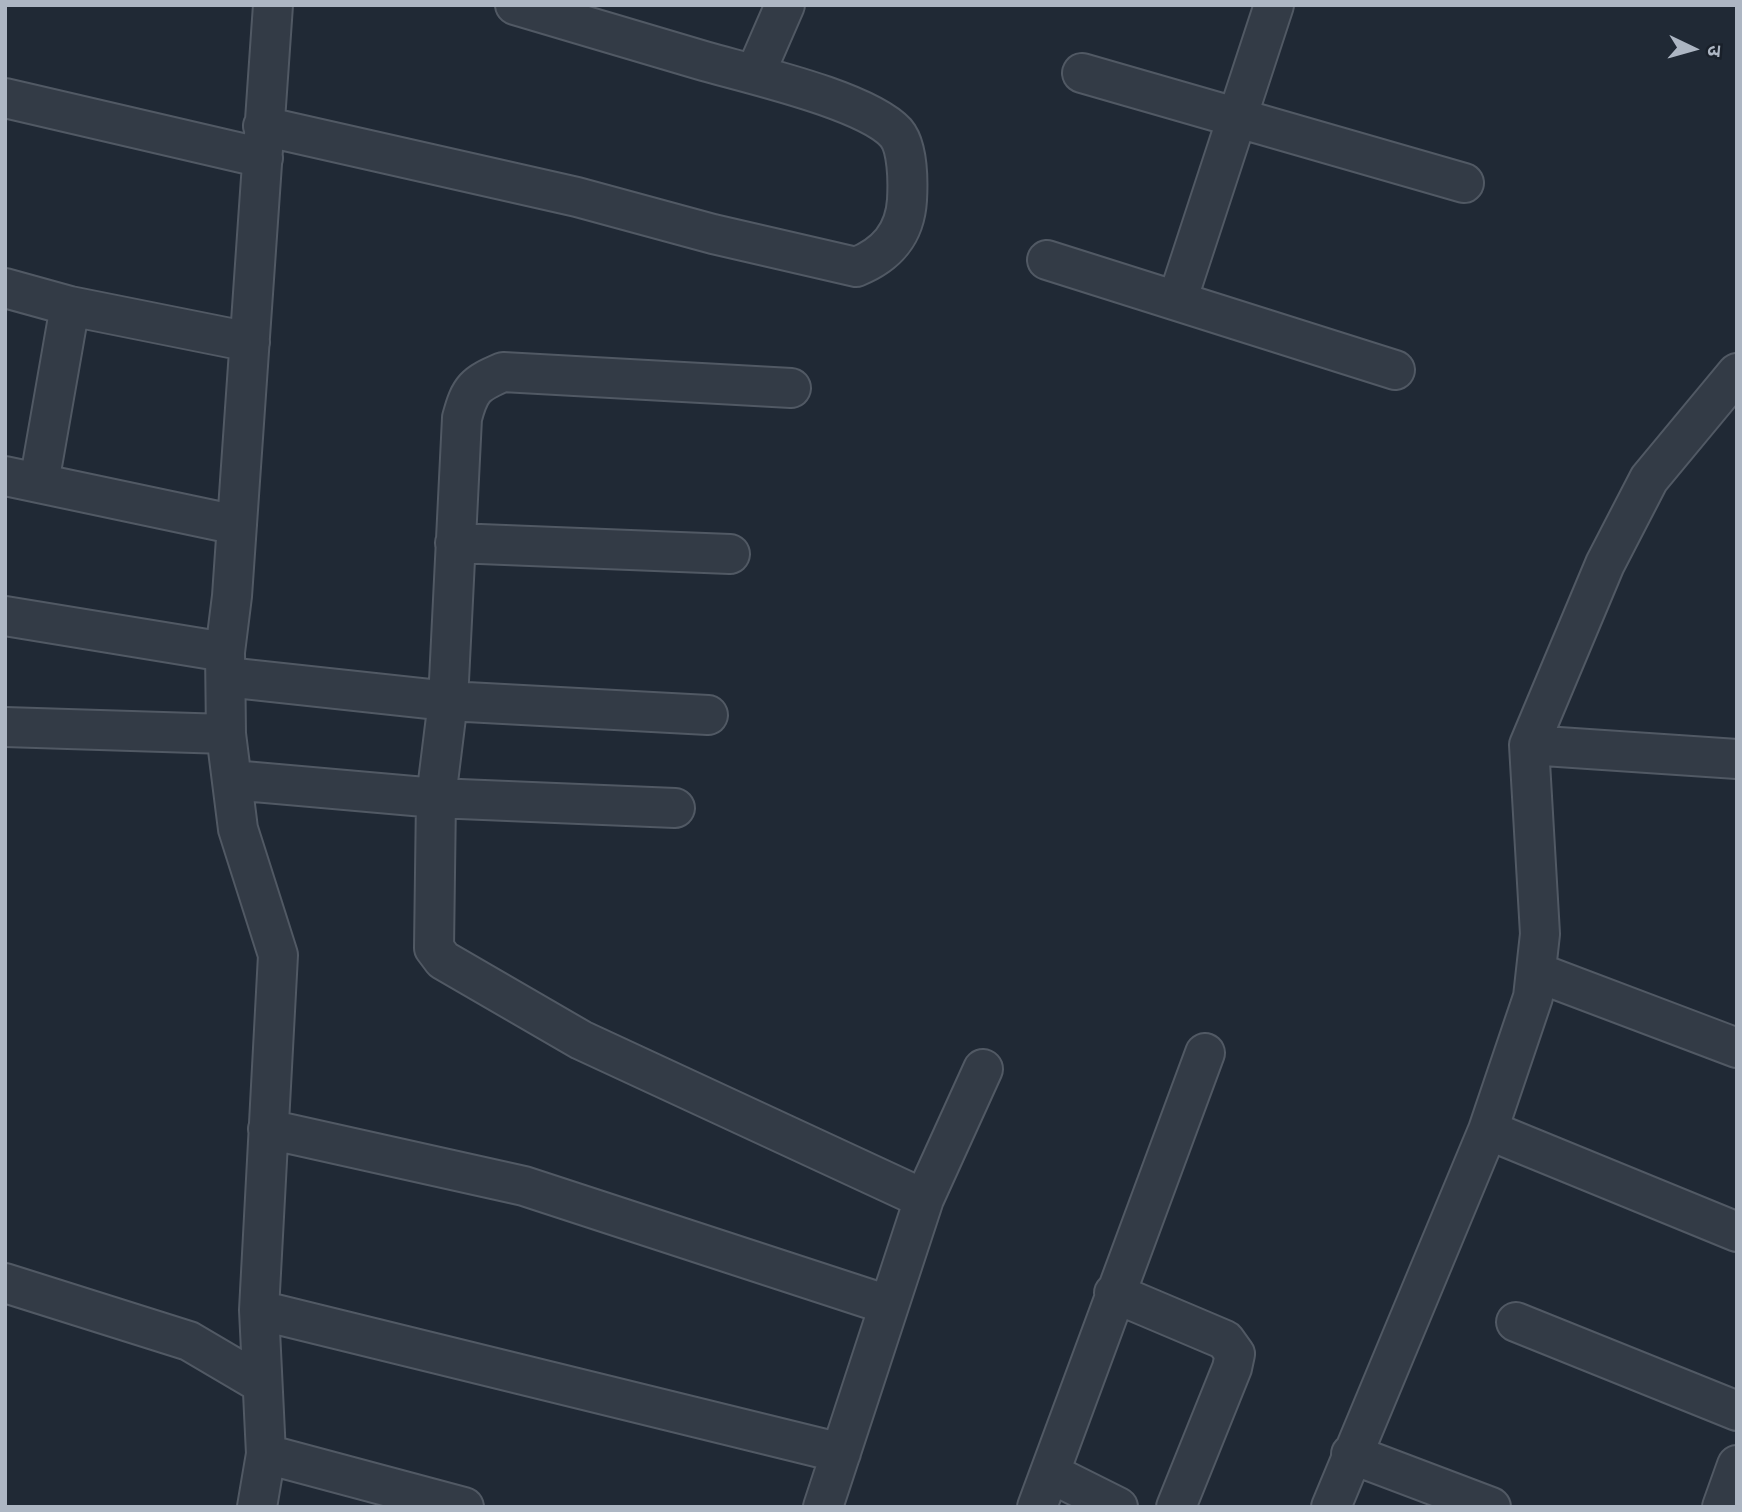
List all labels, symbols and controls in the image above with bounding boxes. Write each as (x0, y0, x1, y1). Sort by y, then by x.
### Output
north arrow (1658, 14, 1728, 84)
text: उ (1702, 44, 1726, 57)

